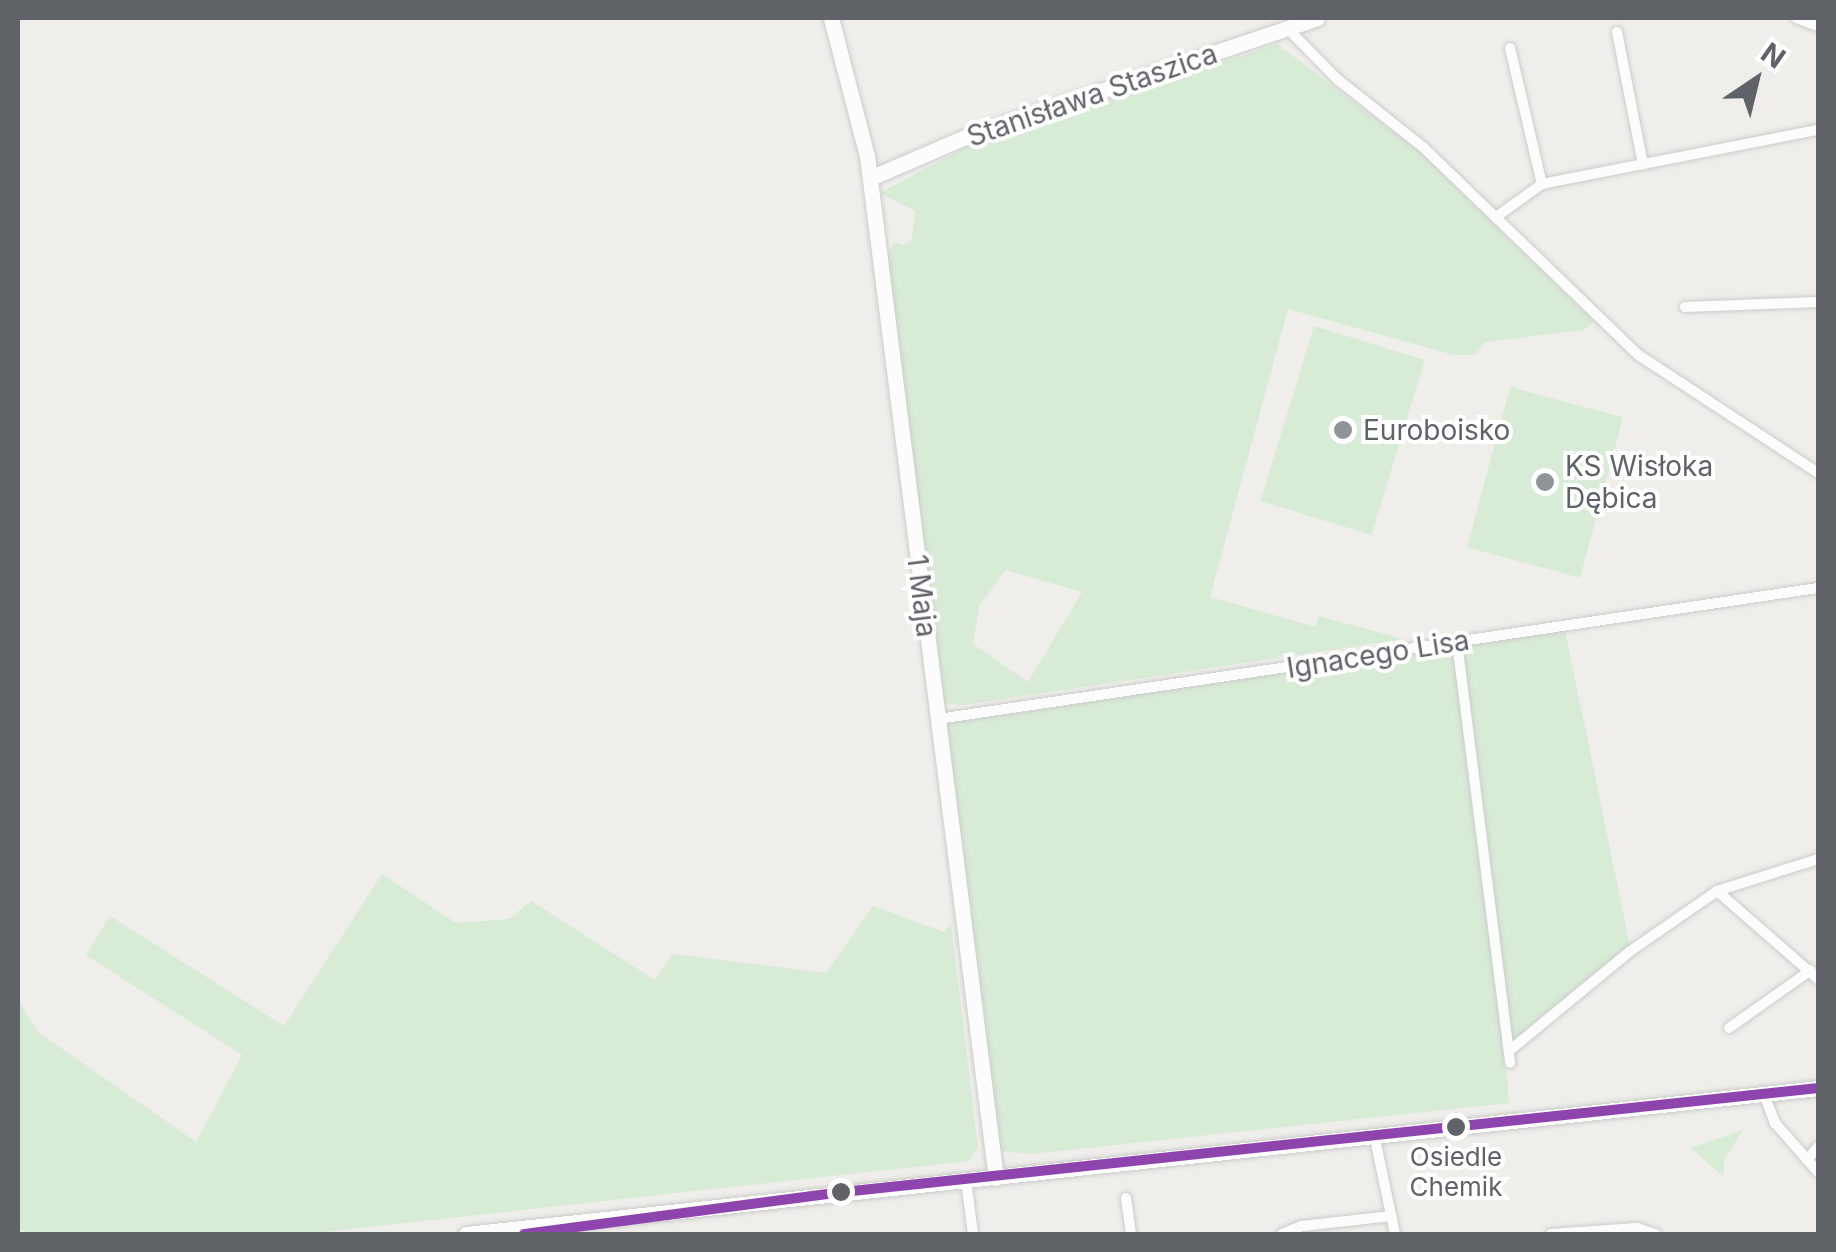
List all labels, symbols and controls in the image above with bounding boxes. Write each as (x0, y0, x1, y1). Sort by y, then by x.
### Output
north arrow (1706, 30, 1806, 130)
text: N (1755, 35, 1792, 75)
street label: Stanisława Staszica (963, 36, 1221, 154)
place label: Euroboisko (1363, 413, 1510, 447)
marker: Euroboisko (1332, 419, 1354, 441)
place label: KS Wisłoka Dębica (1565, 449, 1713, 515)
marker: KS Wisłoka Dębica (1534, 471, 1556, 493)
street label: 1 Maja (900, 553, 944, 639)
street label: Ignacego Lisa (1284, 623, 1472, 685)
marker: Osiedle Chemik (1446, 1117, 1466, 1137)
place label: Osiedle Chemik (1410, 1141, 1502, 1202)
unlabelled marker (831, 1182, 851, 1202)

